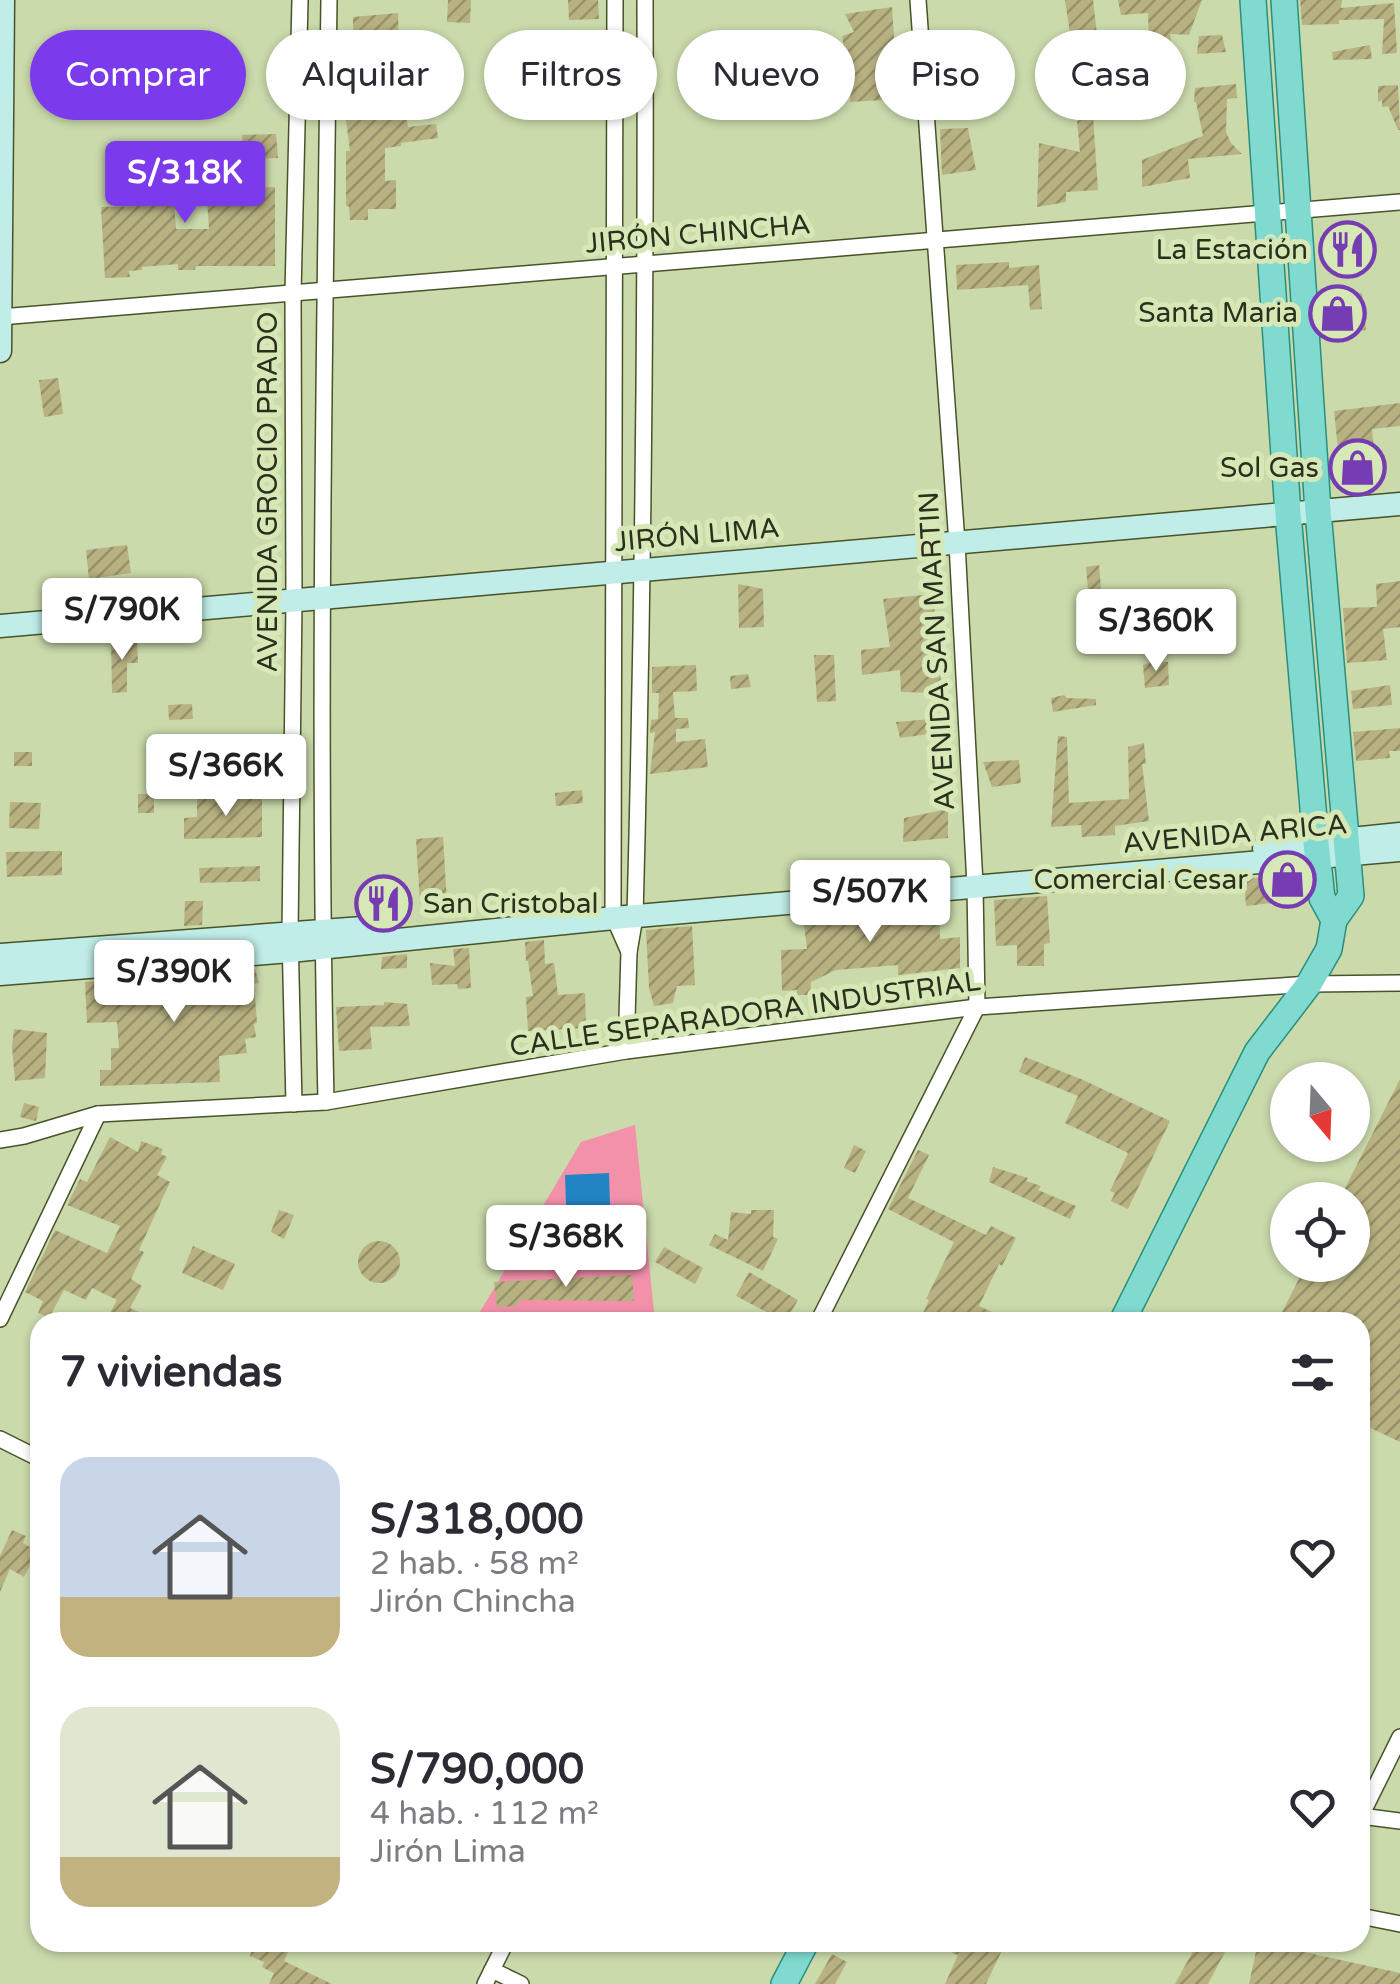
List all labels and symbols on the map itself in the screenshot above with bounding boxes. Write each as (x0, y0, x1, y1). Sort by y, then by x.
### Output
pin: S/318K (104, 141, 266, 226)
street label: JIRÓN CHINCHA (584, 207, 812, 261)
restaurant icon: La Estación (1317, 220, 1377, 280)
place label: La Estación (1155, 233, 1308, 267)
shop icon: Santa Maria (1307, 283, 1367, 343)
place label: Santa Maria (1138, 296, 1298, 330)
street label: AVENIDA GROCIO PRADO (251, 312, 285, 672)
shop icon: Sol Gas (1328, 438, 1388, 498)
place label: Sol Gas (1220, 451, 1319, 485)
street label: AVENIDA SAN MARTIN (912, 491, 962, 811)
street label: JIRÓN LIMA (613, 511, 781, 559)
pin: S/790K (41, 578, 203, 663)
pin: S/360K (1075, 589, 1237, 674)
pin: S/366K (145, 734, 307, 819)
street label: AVENIDA ARICA (1121, 807, 1349, 861)
shop icon: Comercial Cesar (1257, 850, 1317, 910)
pin: S/507K (789, 860, 951, 945)
place label: Comercial Cesar (1033, 863, 1248, 897)
restaurant icon: San Cristobal (354, 874, 414, 934)
place label: San Cristobal (423, 887, 599, 921)
pin: S/390K (93, 940, 255, 1025)
street label: CALLE SEPARADORA INDUSTRIAL (507, 964, 983, 1064)
north arrow (1270, 1062, 1370, 1162)
pin: S/368K (485, 1205, 647, 1290)

